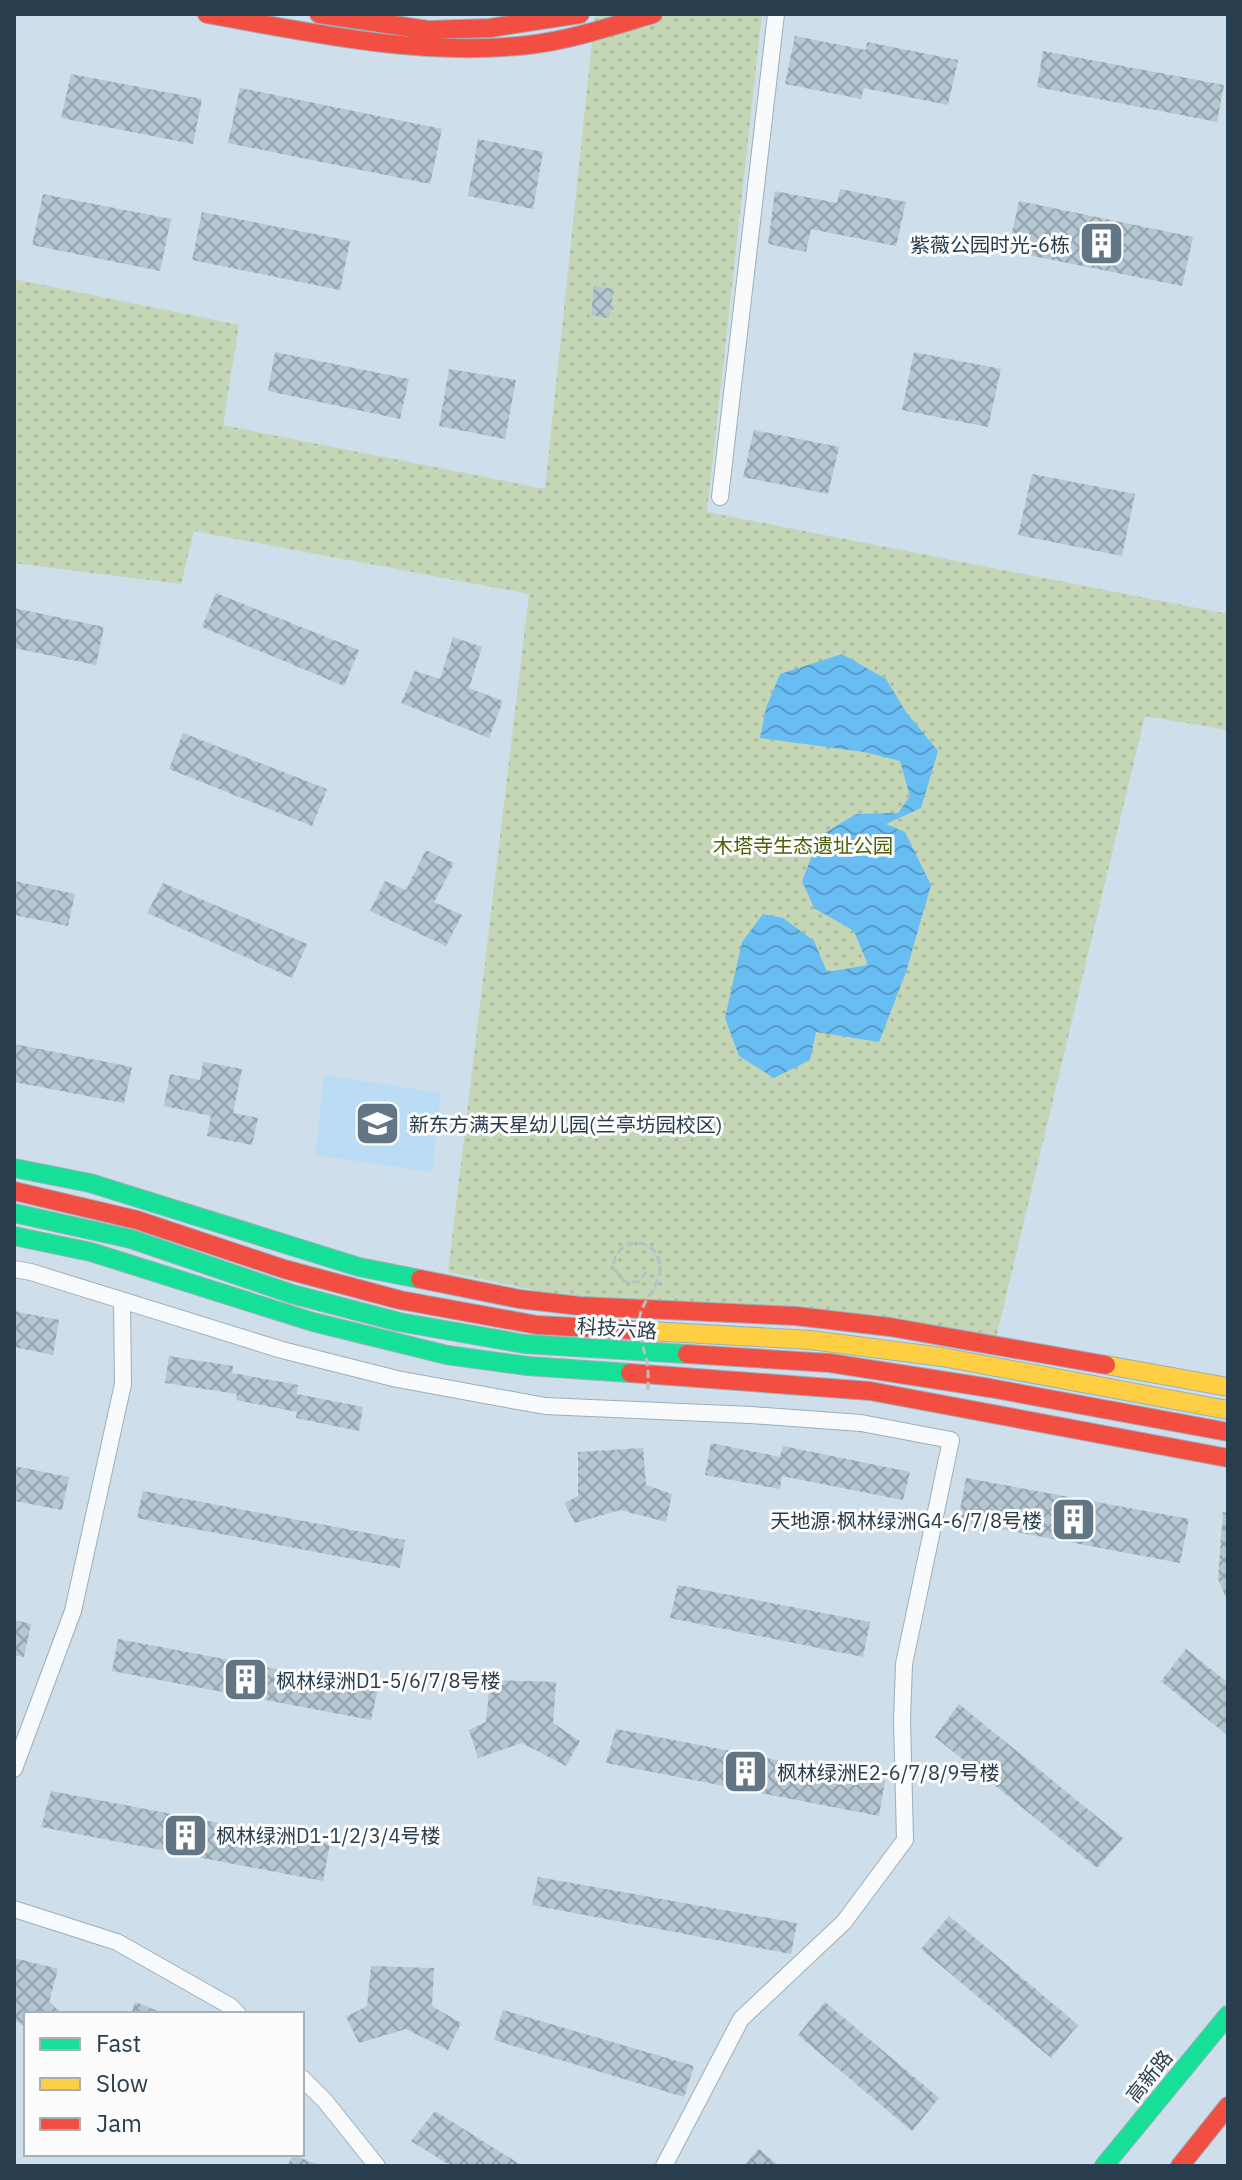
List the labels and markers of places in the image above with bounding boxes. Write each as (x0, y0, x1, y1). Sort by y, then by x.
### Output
building icon: 紫薇公园时光-6栋 (1077, 220, 1125, 268)
place label: 紫薇公园时光-6栋 (910, 231, 1070, 258)
school or university icon: 新东方满天星幼儿园(兰亭坊园校区) (354, 1100, 402, 1148)
place label: 新东方满天星幼儿园(兰亭坊园校区) (409, 1111, 722, 1138)
building icon: 天地源·枫林绿洲G4-6/7/8号楼 (1049, 1496, 1097, 1544)
place label: 天地源·枫林绿洲G4-6/7/8号楼 (770, 1507, 1042, 1534)
building icon: 枫林绿洲D1-5/6/7/8号楼 (221, 1656, 269, 1704)
place label: 枫林绿洲D1-5/6/7/8号楼 (276, 1667, 500, 1694)
building icon: 枫林绿洲E2-6/7/8/9号楼 (722, 1748, 770, 1796)
place label: 枫林绿洲E2-6/7/8/9号楼 (777, 1759, 1000, 1786)
building icon: 枫林绿洲D1-1/2/3/4号楼 (161, 1811, 209, 1859)
place label: 枫林绿洲D1-1/2/3/4号楼 (216, 1822, 440, 1849)

